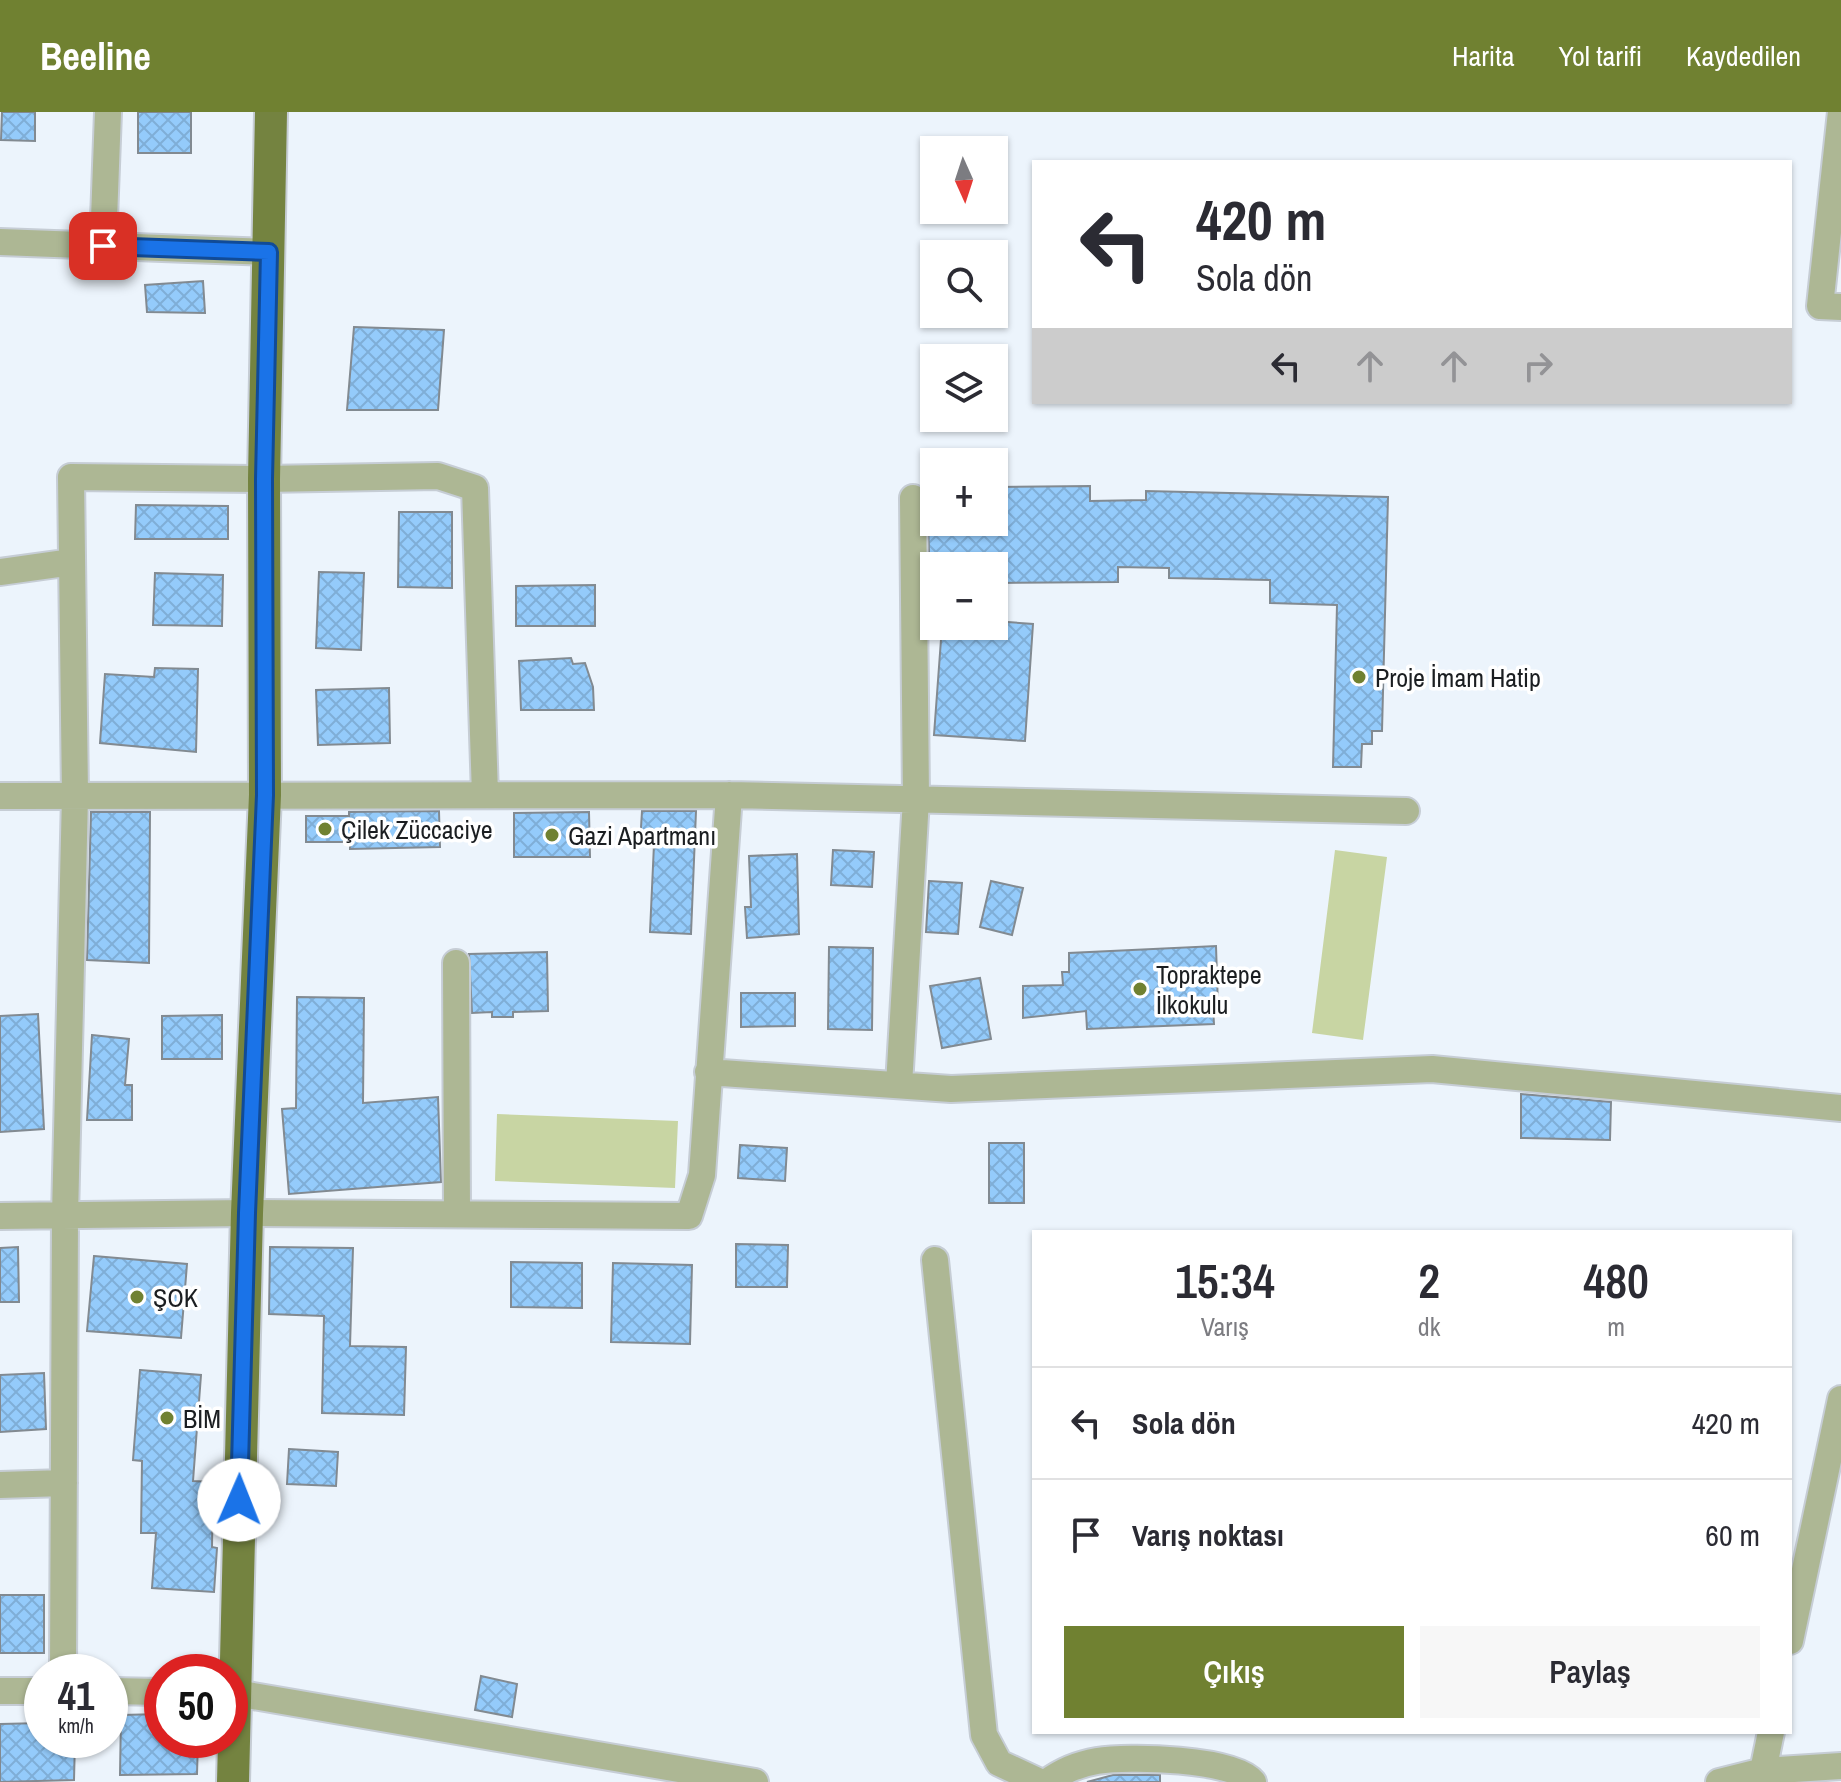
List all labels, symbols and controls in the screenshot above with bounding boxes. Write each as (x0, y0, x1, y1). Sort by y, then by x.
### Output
text: Beeline (40, 31, 151, 82)
text: Harita (1452, 37, 1514, 75)
text: Yol tarifi (1558, 37, 1642, 75)
text: Kaydedilen (1686, 37, 1801, 75)
north arrow (920, 136, 1008, 224)
map controls (920, 136, 1008, 640)
text: 420 m (1196, 182, 1326, 257)
icon: left (1064, 192, 1168, 296)
pin (69, 212, 137, 280)
icon: arrive (81, 224, 125, 268)
button: search (920, 240, 1008, 328)
text: Sola dön (1196, 254, 1313, 302)
button: layers (920, 344, 1008, 432)
icon: left (1264, 344, 1308, 388)
icon: ahead (1348, 344, 1392, 388)
icon: ahead (1432, 344, 1476, 388)
icon: right (1516, 344, 1560, 388)
button: + (920, 448, 1008, 536)
button: − (920, 552, 1008, 640)
place label: Proje İmam Hatip (1375, 660, 1541, 695)
marker: Proje İmam Hatip (1350, 668, 1368, 686)
place label: Çilek Züccaciye (341, 812, 493, 847)
place label: Gazi Apartmanı (568, 818, 716, 853)
marker: Çilek Züccaciye (316, 820, 334, 838)
marker: Gazi Apartmanı (543, 826, 561, 844)
place label: Topraktepe İlkokulu (1156, 957, 1261, 1022)
marker: Topraktepe İlkokulu (1131, 980, 1149, 998)
text: 15:34 (1175, 1248, 1275, 1313)
text: 2 (1418, 1248, 1440, 1313)
text: 480 (1583, 1248, 1649, 1313)
place label: ŞOK (153, 1280, 198, 1315)
marker: ŞOK (128, 1288, 146, 1306)
text: Varış (1201, 1309, 1249, 1344)
text: dk (1418, 1309, 1440, 1344)
text: m (1607, 1309, 1625, 1344)
place label: BİM (183, 1401, 221, 1436)
icon: left (1064, 1401, 1108, 1445)
text: Sola dön (1132, 1403, 1236, 1443)
text: 420 m (1692, 1403, 1760, 1443)
marker: BİM (158, 1409, 176, 1427)
position arrow (197, 1458, 281, 1542)
icon: arrive (1064, 1513, 1108, 1557)
text: Varış noktası (1132, 1515, 1284, 1555)
text: 60 m (1705, 1515, 1760, 1555)
button: Çıkış (1064, 1626, 1404, 1718)
button: Paylaş (1420, 1626, 1760, 1718)
speed limit sign: 50 (144, 1654, 248, 1758)
text: 41 (58, 1669, 94, 1722)
text: km/h (58, 1712, 94, 1739)

